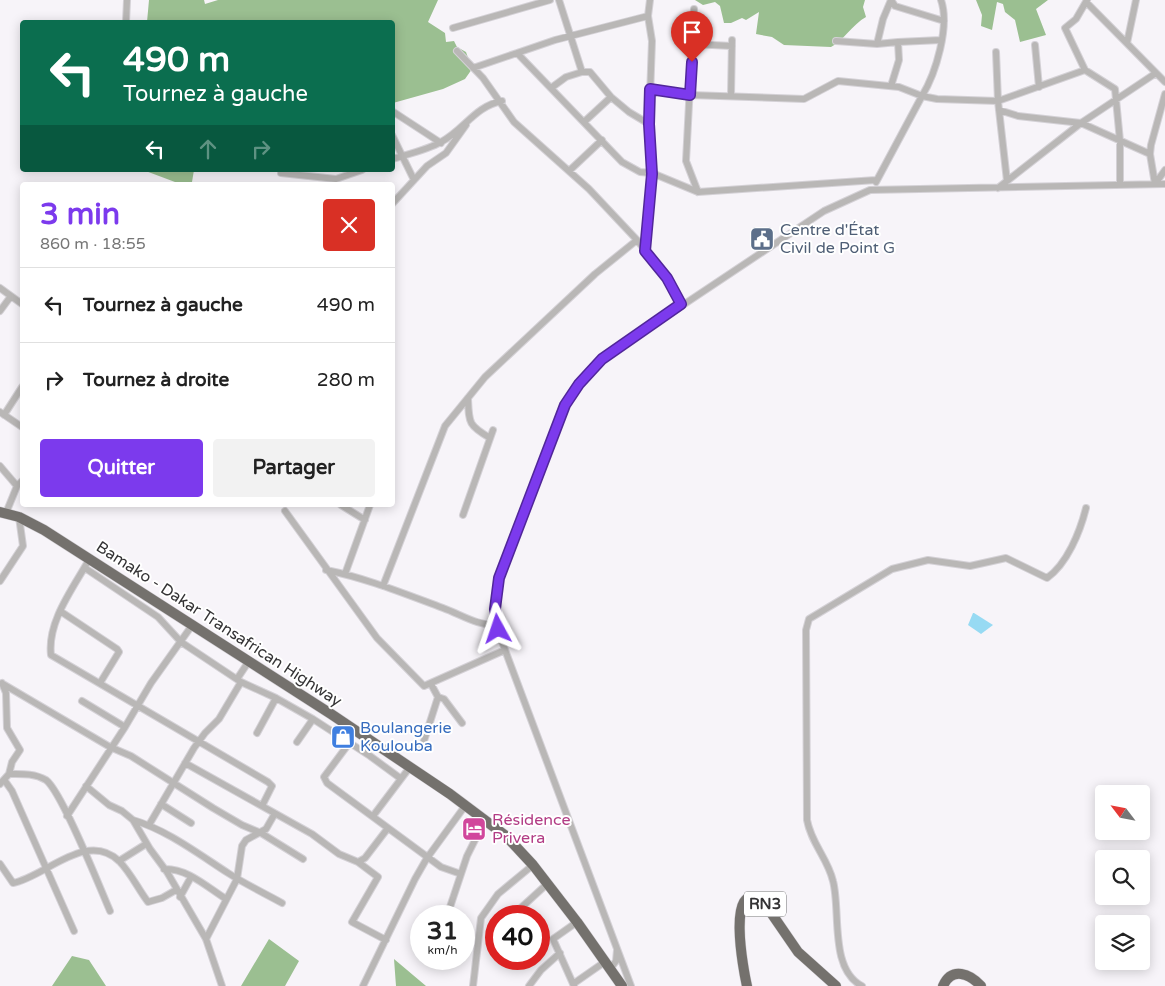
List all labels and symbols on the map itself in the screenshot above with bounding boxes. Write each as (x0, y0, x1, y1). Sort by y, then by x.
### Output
pin (671, 11, 713, 62)
place label: Centre d'État Civil de Point G (780, 220, 895, 258)
public building icon: Centre d'État Civil de Point G (749, 226, 775, 252)
street label: Bamako - Dakar Transafrican Highway (92, 537, 346, 711)
position arrow (471, 602, 523, 654)
place label: Boulangerie Koulouba (360, 718, 452, 756)
shop icon: Boulangerie Koulouba (330, 724, 356, 750)
north arrow (1095, 785, 1150, 840)
place label: Résidence Privera (492, 810, 571, 848)
hotel icon: Résidence Privera (461, 816, 487, 842)
road number: RN3 (744, 892, 786, 916)
speed limit sign: 40 (485, 905, 550, 970)

